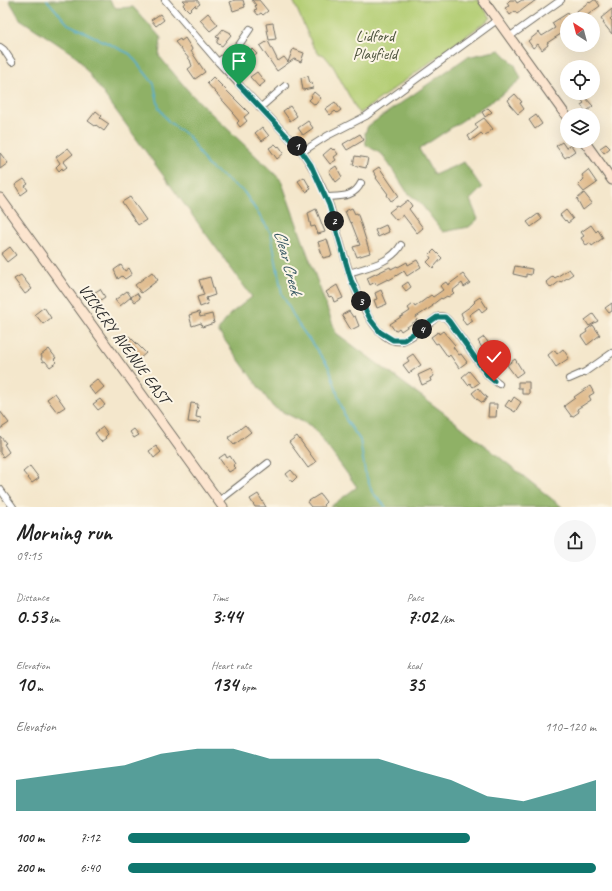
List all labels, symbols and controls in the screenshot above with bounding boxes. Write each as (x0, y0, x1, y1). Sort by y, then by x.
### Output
north arrow (560, 12, 600, 52)
map controls (560, 12, 600, 148)
park label: Lidford Playfield (353, 26, 400, 64)
pin (222, 44, 256, 85)
icon: arrive (228, 50, 250, 72)
button: locate (560, 60, 600, 100)
button: layers (560, 108, 600, 148)
pin: 1 (287, 136, 307, 156)
text: 1 (295, 139, 299, 153)
pin: 2 (324, 211, 344, 231)
text: 2 (332, 214, 336, 228)
water label: Clear Creek (269, 228, 307, 299)
street label: VICKERY AVENUE EAST (74, 280, 177, 412)
pin: 3 (351, 291, 371, 311)
text: 3 (359, 294, 363, 308)
pin: 4 (412, 319, 432, 339)
text: 4 (420, 322, 424, 336)
pin (477, 340, 511, 381)
icon: check (483, 346, 505, 368)
text: Morning run (16, 519, 112, 547)
button: share (554, 520, 596, 562)
text: 09:15 (16, 548, 42, 564)
text: Distance (16, 590, 49, 604)
text: Time (211, 590, 228, 604)
text: Pace (407, 590, 424, 604)
text: 0.53 (16, 604, 47, 629)
text: 3:44 (211, 604, 242, 629)
text: 7:02 (407, 604, 438, 629)
text: km (47, 612, 60, 626)
text: /km (438, 612, 455, 626)
text: Elevation (16, 658, 50, 672)
text: Heart rate (211, 658, 251, 672)
text: kcal (407, 658, 421, 672)
text: 10 (16, 672, 34, 697)
text: 134 (211, 672, 238, 697)
text: 35 (407, 672, 424, 697)
text: m (34, 680, 43, 694)
text: bpm (238, 680, 256, 694)
text: Elevation (16, 719, 56, 735)
text: 110–120 m (545, 719, 596, 735)
text: 100 m (16, 830, 44, 846)
text: 7:12 (80, 830, 100, 846)
text: 200 m (16, 860, 44, 876)
text: 6:40 (80, 860, 100, 876)

